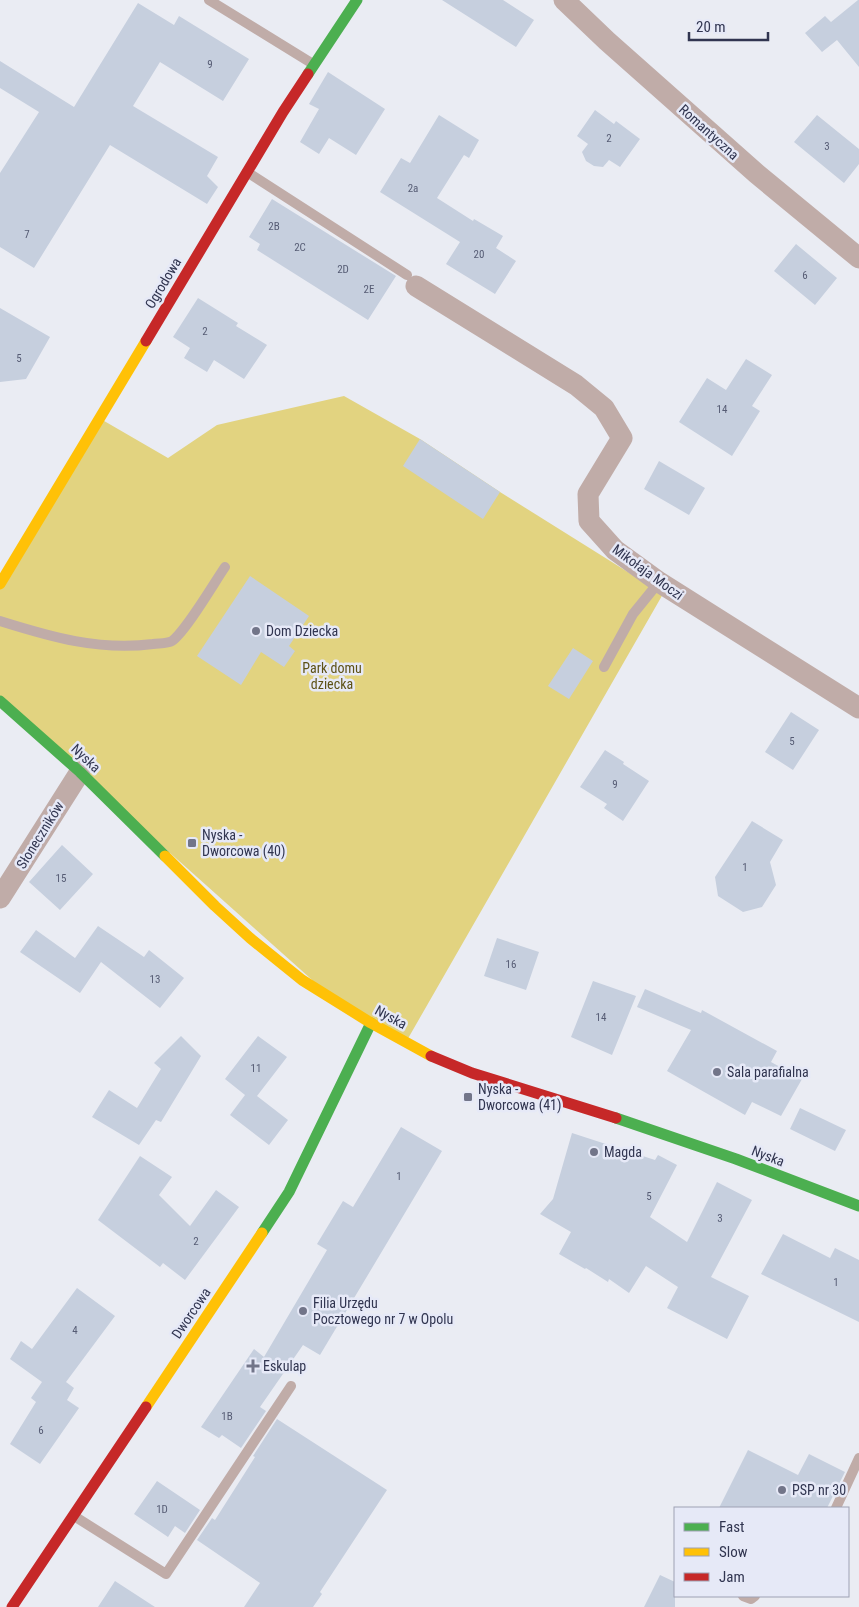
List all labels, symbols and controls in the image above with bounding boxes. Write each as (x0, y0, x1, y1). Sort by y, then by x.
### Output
scale bar (689, 10, 768, 42)
text: 20 m (696, 18, 726, 36)
house number: 9 (207, 58, 213, 71)
street label: Romantyczna (676, 101, 742, 163)
house number: 2 (606, 132, 612, 145)
house number: 3 (824, 140, 830, 153)
house number: 2a (408, 182, 418, 195)
house number: 2B (268, 220, 280, 233)
house number: 7 (24, 228, 30, 241)
house number: 2C (294, 241, 306, 254)
house number: 20 (474, 248, 484, 261)
street label: Ogrodowa (142, 255, 184, 311)
house number: 2D (337, 263, 349, 276)
house number: 6 (802, 269, 808, 282)
house number: 2E (364, 283, 375, 296)
house number: 2 (202, 325, 208, 338)
house number: 5 (16, 352, 22, 365)
house number: 14 (717, 403, 728, 416)
street label: Mikołaja Moczi (609, 541, 687, 603)
place label: Dom Dziecka (266, 623, 338, 639)
marker: Dom Dziecka (250, 625, 262, 637)
park label: Park domu dziecka (302, 660, 362, 692)
house number: 5 (789, 735, 795, 748)
street label: Nyska (68, 741, 104, 775)
house number: 9 (612, 778, 618, 791)
street label: Słoneczników (13, 798, 67, 872)
place label: Nyska - Dworcowa (40) (202, 827, 285, 860)
marker: Nyska - Dworcowa (40) (186, 837, 198, 849)
house number: 1 (742, 861, 748, 874)
house number: 15 (56, 872, 66, 885)
house number: 16 (506, 958, 516, 971)
house number: 13 (150, 973, 160, 986)
street label: Nyska (372, 1002, 410, 1032)
house number: 14 (596, 1011, 607, 1024)
house number: 11 (251, 1062, 261, 1075)
place label: Sala parafialna (727, 1064, 809, 1080)
marker: Sala parafialna (711, 1066, 723, 1078)
place label: Nyska - Dworcowa (41) (478, 1081, 561, 1114)
marker: Nyska - Dworcowa (41) (462, 1091, 474, 1103)
street label: Nyska (749, 1142, 787, 1170)
place label: Magda (604, 1144, 642, 1160)
marker: Magda (588, 1146, 600, 1158)
house number: 1 (396, 1170, 402, 1183)
house number: 5 (646, 1190, 652, 1203)
house number: 3 (717, 1212, 723, 1225)
house number: 2 (193, 1235, 199, 1248)
house number: 1 (833, 1276, 839, 1289)
street label: Dworcowa (168, 1285, 214, 1341)
place label: Filia Urzędu Pocztowego nr 7 w Opolu (313, 1295, 453, 1327)
marker: Filia Urzędu Pocztowego nr 7 w Opolu (297, 1305, 309, 1317)
house number: 4 (72, 1324, 78, 1337)
place label: Eskulap (263, 1358, 306, 1374)
marker: Eskulap (247, 1360, 259, 1372)
house number: 1B (221, 1410, 233, 1423)
house number: 6 (38, 1424, 44, 1437)
place label: PSP nr 30 (792, 1482, 846, 1498)
marker: PSP nr 30 (776, 1484, 788, 1496)
house number: 1D (156, 1503, 168, 1516)
legend (674, 1507, 849, 1597)
text: Fast (719, 1518, 744, 1536)
text: Slow (719, 1543, 748, 1561)
text: Jam (719, 1568, 745, 1586)

